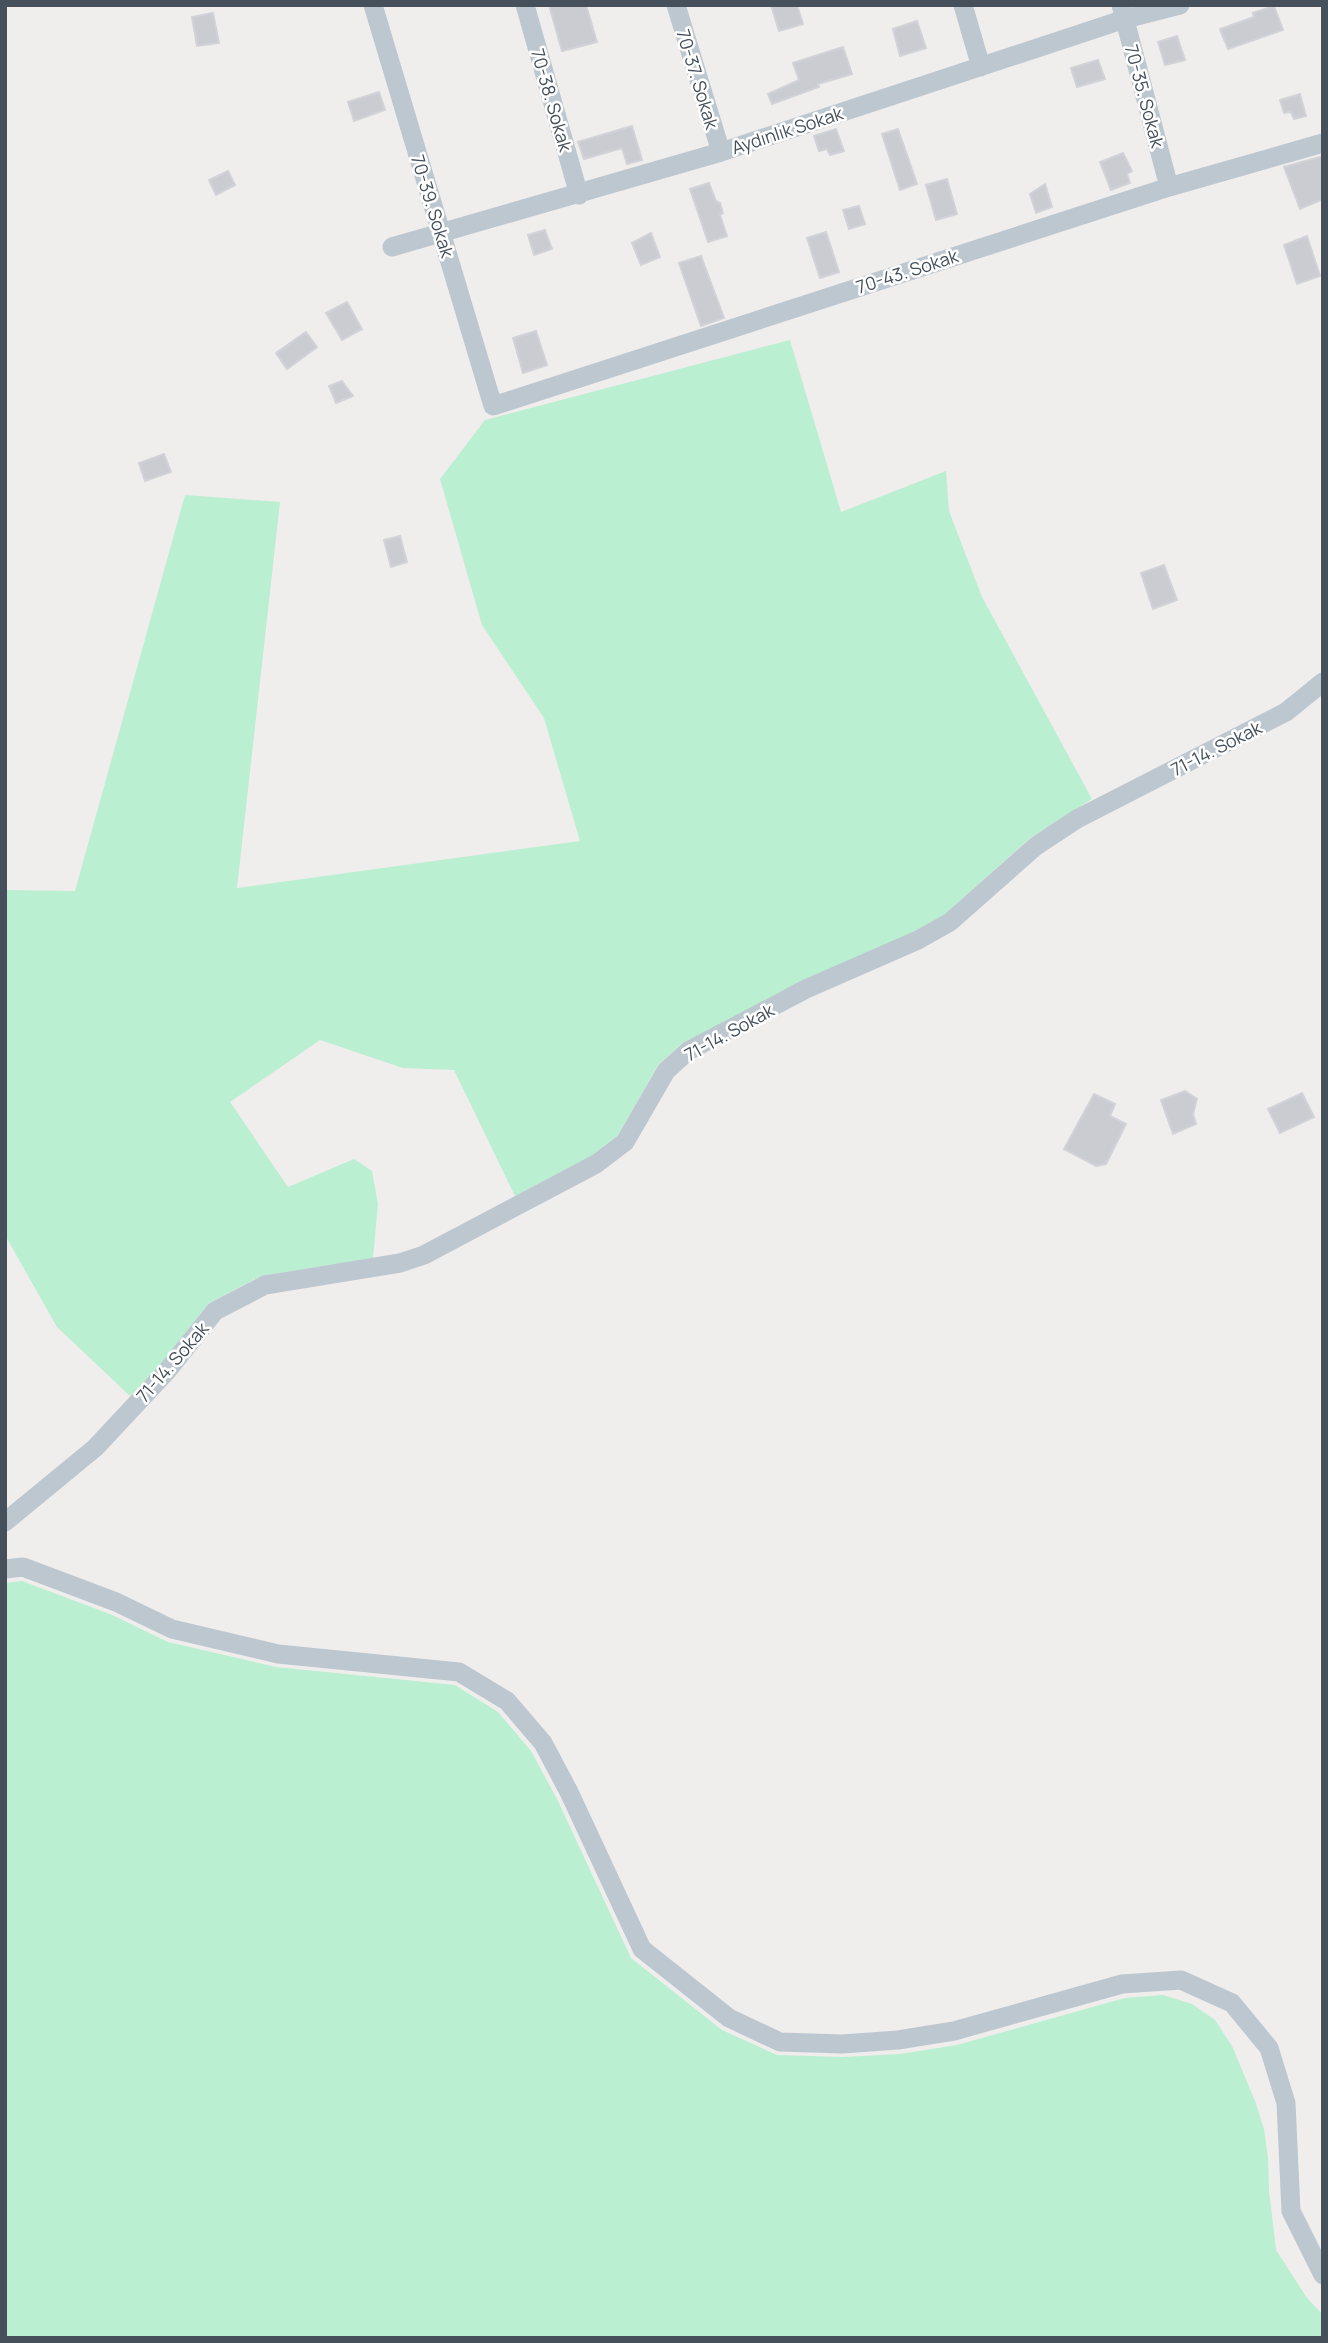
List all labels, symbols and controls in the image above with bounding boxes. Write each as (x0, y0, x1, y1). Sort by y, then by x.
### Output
street label: 70-37. Sokak (671, 26, 725, 133)
street label: 70-35. Sokak (1120, 42, 1171, 151)
street label: 70-38. Sokak (526, 46, 578, 155)
street label: Aydınlık Sokak (728, 100, 847, 159)
street label: 70-39. Sokak (406, 152, 460, 261)
street label: 70-43. Sokak (853, 243, 962, 299)
street label: 71-14. Sokak (1167, 714, 1266, 781)
street label: 71-14. Sokak (680, 997, 779, 1066)
street label: 71-14. Sokak (131, 1316, 214, 1407)

